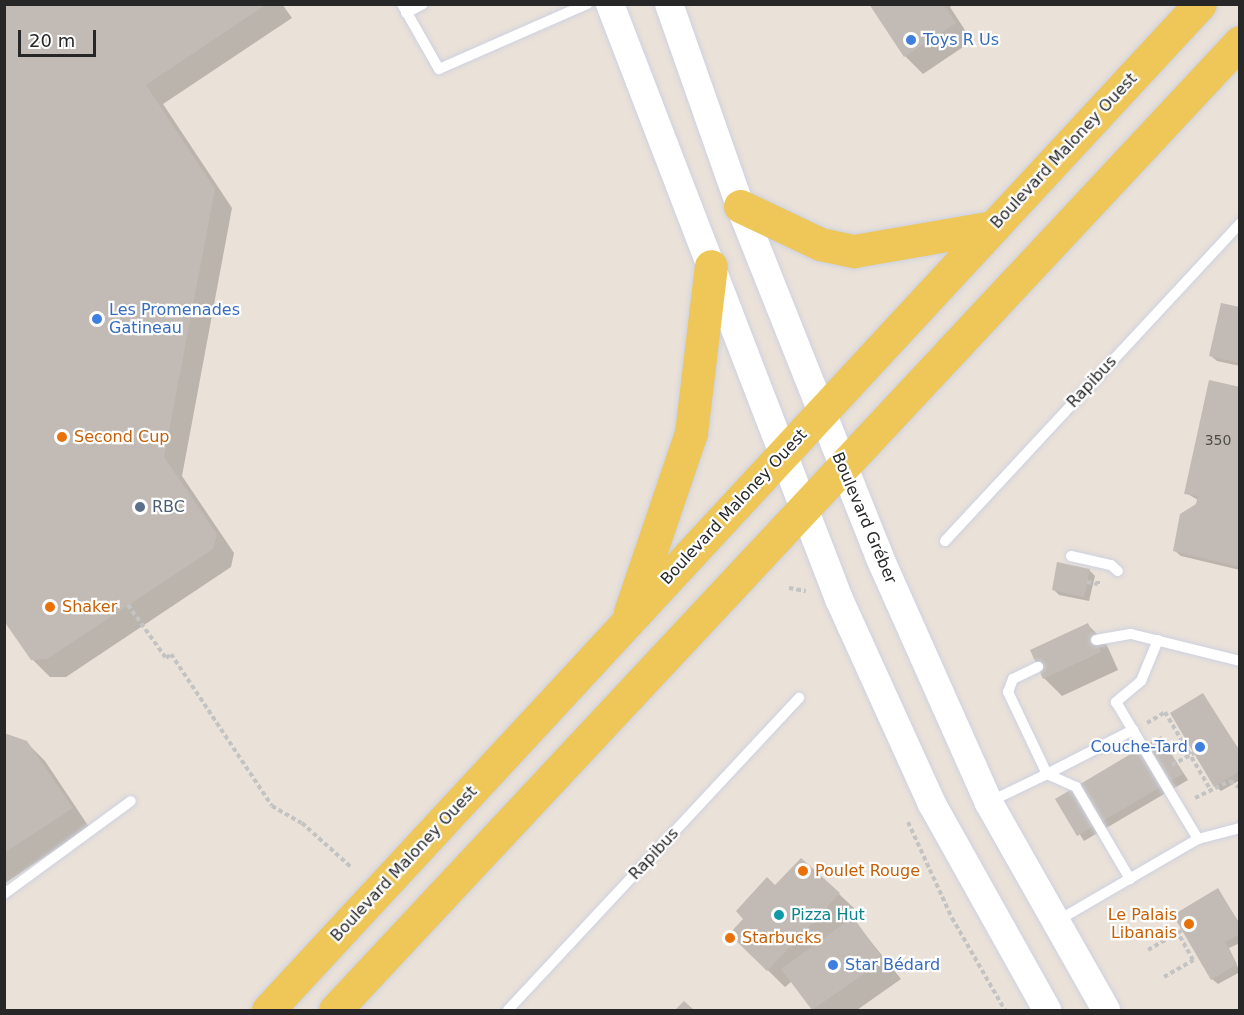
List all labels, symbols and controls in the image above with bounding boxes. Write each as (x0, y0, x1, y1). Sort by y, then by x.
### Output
scale bar (21, 18, 99, 56)
text: 20 m (29, 30, 75, 51)
place label: Toys R Us (923, 30, 999, 50)
marker: Toys R Us (904, 33, 918, 47)
street label: Boulevard Maloney Ouest (987, 69, 1141, 233)
place label: Les Promenades Gatineau (109, 300, 240, 338)
marker: Les Promenades Gatineau (90, 312, 104, 326)
street label: Rapibus (1063, 352, 1121, 412)
street label: Boulevard Maloney Ouest (657, 425, 811, 589)
place label: Second Cup (74, 427, 169, 447)
marker: Second Cup (55, 430, 69, 444)
house number: 350 (1205, 432, 1231, 448)
street label: Boulevard Gréber (828, 449, 900, 587)
place label: RBC (152, 497, 185, 517)
marker: RBC (133, 500, 147, 514)
place label: Shaker (62, 597, 117, 617)
marker: Shaker (43, 600, 57, 614)
place label: Couche-Tard (1090, 737, 1188, 757)
marker: Couche-Tard (1193, 740, 1207, 754)
street label: Boulevard Maloney Ouest (327, 782, 481, 946)
street label: Rapibus (625, 824, 683, 884)
place label: Poulet Rouge (815, 861, 920, 881)
marker: Poulet Rouge (796, 864, 810, 878)
place label: Pizza Hut (791, 905, 865, 925)
place label: Le Palais Libanais (1108, 905, 1177, 943)
marker: Pizza Hut (772, 908, 786, 922)
marker: Le Palais Libanais (1182, 917, 1196, 931)
place label: Starbucks (742, 928, 822, 948)
marker: Starbucks (723, 931, 737, 945)
place label: Star Bédard (845, 955, 940, 975)
marker: Star Bédard (826, 958, 840, 972)

